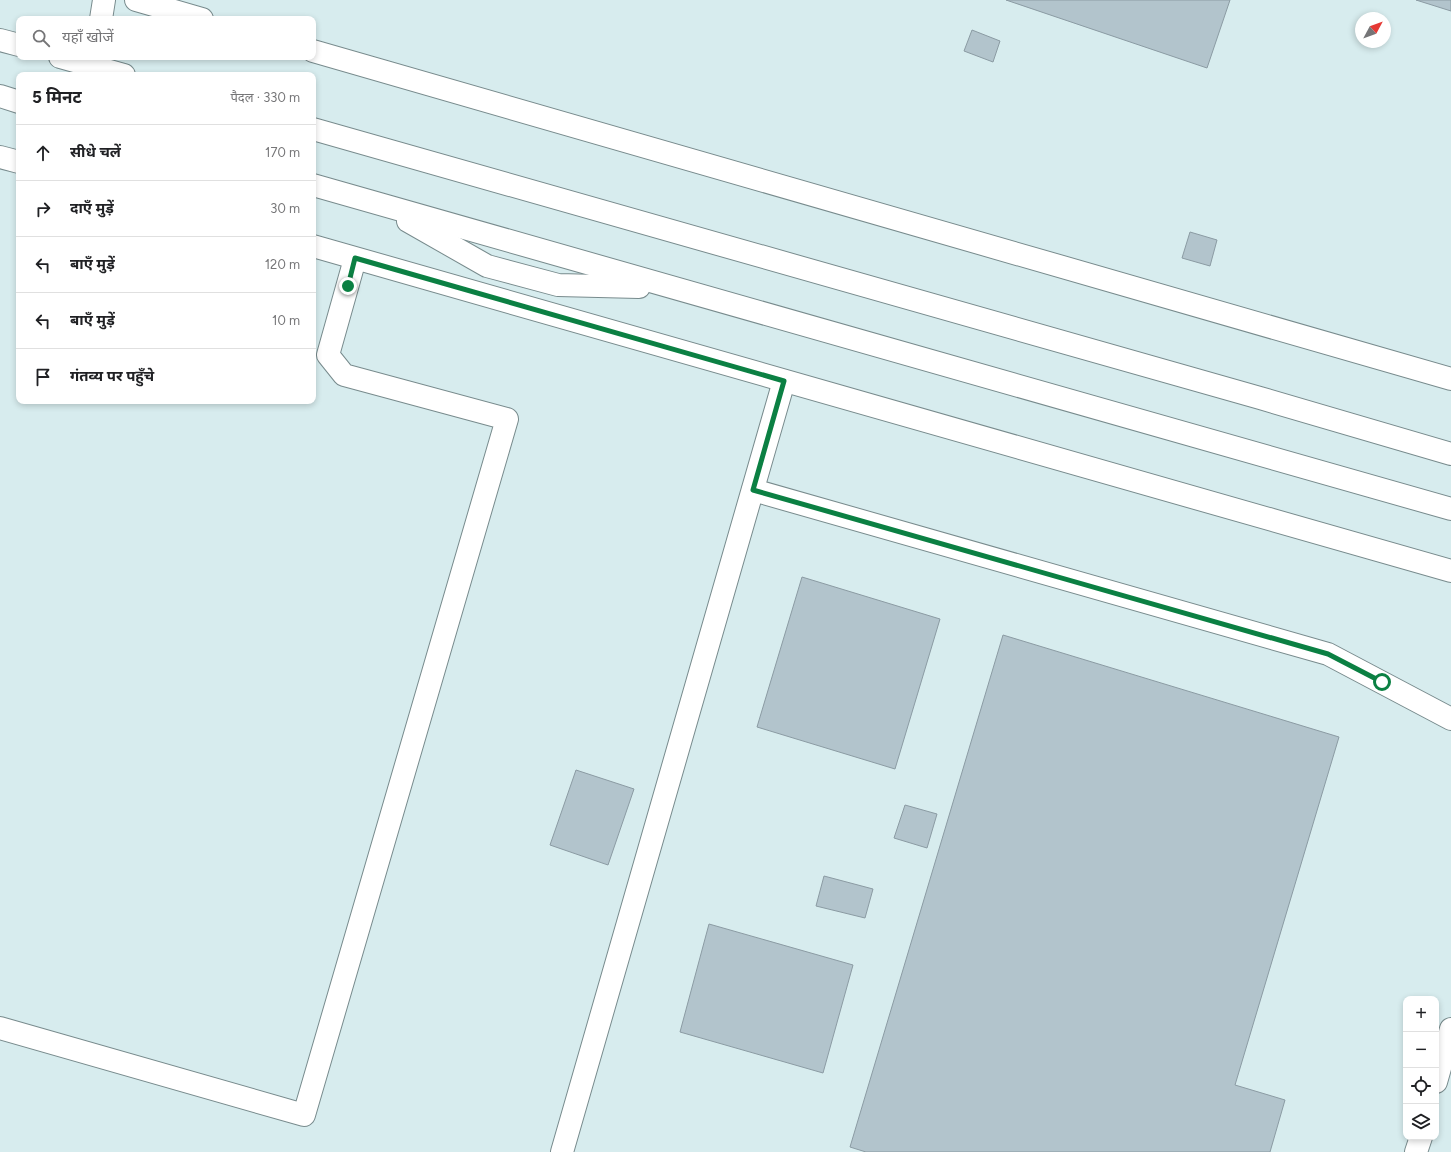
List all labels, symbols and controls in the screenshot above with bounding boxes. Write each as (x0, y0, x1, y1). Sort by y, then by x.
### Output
north arrow (1355, 12, 1391, 48)
search box (16, 16, 316, 60)
icon: search (30, 27, 52, 49)
text: यहाँ खोजें (62, 28, 114, 46)
text: 5 मिनट (32, 87, 82, 107)
text: पैदल · 330 m (230, 90, 300, 105)
icon: ahead (32, 142, 54, 164)
text: सीधे चलें (70, 143, 121, 161)
text: 170 m (265, 145, 300, 160)
icon: right (32, 198, 54, 220)
text: दाएँ मुड़ें (70, 199, 114, 217)
text: 30 m (270, 201, 300, 216)
icon: left (32, 254, 54, 276)
text: बाएँ मुड़ें (70, 255, 115, 273)
text: 120 m (265, 257, 300, 272)
route end (339, 277, 357, 295)
icon: left (32, 310, 54, 332)
text: बाएँ मुड़ें (70, 311, 115, 329)
text: 10 m (272, 313, 300, 328)
icon: arrive (32, 366, 54, 388)
text: गंतव्य पर पहुँचे (70, 367, 154, 385)
route start (1373, 673, 1391, 691)
map controls (1403, 996, 1439, 1140)
button: + (1403, 996, 1439, 1032)
button: − (1403, 1032, 1439, 1068)
button: locate (1403, 1068, 1439, 1104)
button: layers (1403, 1104, 1439, 1140)

